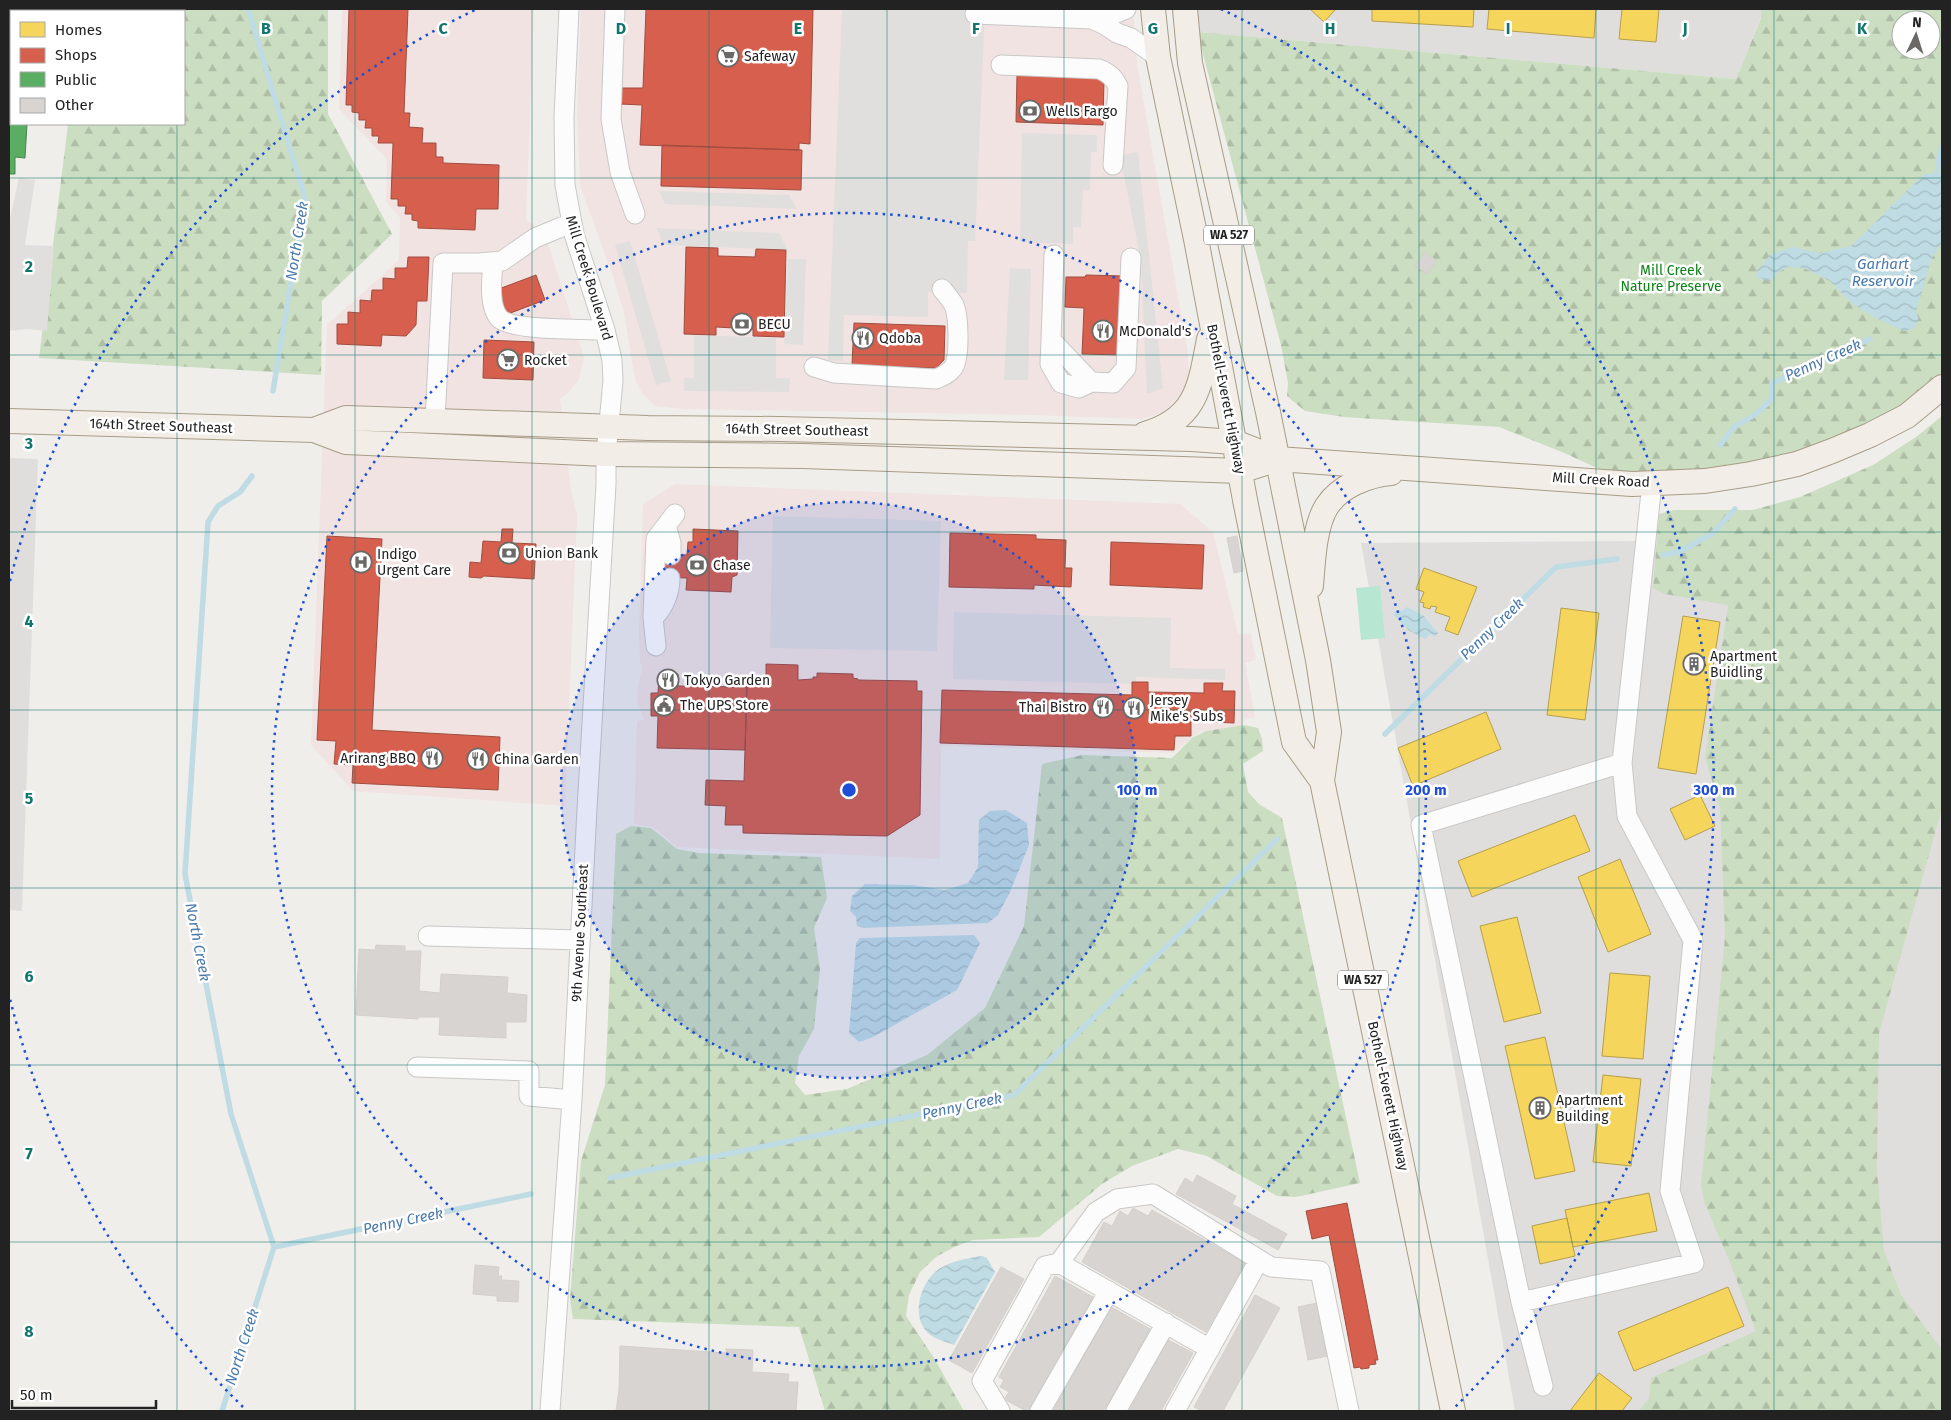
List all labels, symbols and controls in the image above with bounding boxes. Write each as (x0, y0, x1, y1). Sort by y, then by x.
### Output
legend (10, 10, 185, 125)
north arrow (1891, 10, 1941, 60)
text: N (1912, 14, 1922, 31)
text: B (261, 19, 271, 38)
text: C (438, 19, 448, 38)
text: D (616, 19, 626, 38)
text: E (794, 19, 802, 38)
text: F (972, 19, 980, 38)
text: G (1148, 19, 1158, 38)
text: H (1325, 19, 1335, 38)
text: I (1506, 19, 1510, 38)
text: J (1681, 19, 1688, 38)
text: K (1857, 19, 1868, 38)
text: Homes (55, 21, 102, 39)
supermarket icon: Safeway (716, 44, 740, 68)
text: Shops (55, 46, 97, 64)
place label: Safeway (744, 48, 796, 65)
text: Public (55, 71, 97, 89)
text: Other (55, 96, 94, 114)
bank icon: Wells Fargo (1018, 99, 1042, 123)
place label: Wells Fargo (1046, 103, 1118, 120)
water label: North Creek (282, 200, 312, 282)
street label: Mill Creek Boulevard (562, 214, 616, 342)
road number: WA 527 (1204, 226, 1254, 244)
water label: Garhart Reservoir (1852, 255, 1916, 290)
text: 2 (25, 257, 33, 276)
park label: Mill Creek Nature Preserve (1620, 262, 1722, 295)
bank icon: BECU (730, 312, 754, 336)
place label: BECU (758, 316, 791, 333)
restaurant icon: McDonald's (1091, 319, 1115, 343)
place label: McDonald's (1119, 323, 1192, 340)
street label: Bothell-Everett Highway (1203, 323, 1249, 476)
restaurant icon: Qdoba (851, 326, 875, 350)
place label: Qdoba (879, 330, 921, 347)
water label: Penny Creek (1782, 335, 1864, 385)
supermarket icon: Rocket (496, 348, 520, 372)
place label: Rocket (524, 352, 568, 369)
street label: 164th Street Southeast (89, 415, 234, 437)
street label: 164th Street Southeast (725, 420, 870, 440)
text: 3 (24, 434, 33, 453)
street label: Mill Creek Road (1552, 469, 1650, 491)
bank icon: Union Bank (497, 541, 521, 565)
place label: Union Bank (525, 545, 599, 562)
place label: Indigo Urgent Care (377, 546, 451, 579)
hospital icon: Indigo Urgent Care (349, 550, 373, 574)
bank icon: Chase (685, 553, 709, 577)
place label: Chase (713, 557, 751, 574)
water label: Penny Creek (1456, 594, 1528, 664)
text: 4 (24, 612, 34, 631)
place label: Apartment Buidling (1710, 648, 1778, 681)
building icon: Apartment Buidling (1682, 652, 1706, 676)
restaurant icon: Tokyo Garden (656, 668, 680, 692)
place label: Tokyo Garden (684, 672, 770, 689)
place label: Jersey Mike's Subs (1150, 692, 1224, 725)
public building icon: The UPS Store (652, 693, 676, 717)
restaurant icon: Thai Bistro (1091, 695, 1115, 719)
restaurant icon: Jersey Mike's Subs (1122, 696, 1146, 720)
place label: The UPS Store (680, 697, 769, 714)
place label: Thai Bistro (1019, 699, 1087, 716)
restaurant icon: Arirang BBQ (420, 746, 444, 770)
restaurant icon: China Garden (466, 747, 490, 771)
place label: Arirang BBQ (340, 750, 416, 767)
place label: China Garden (494, 751, 579, 768)
centre of rings (840, 781, 858, 799)
text: 100 m (1117, 781, 1157, 799)
text: 200 m (1405, 781, 1447, 799)
text: 300 m (1692, 781, 1735, 799)
text: 5 (25, 789, 34, 808)
street label: 9th Avenue Southeast (568, 863, 592, 1002)
water label: North Creek (182, 901, 214, 983)
text: 6 (24, 967, 34, 986)
road number: WA 527 (1338, 970, 1388, 990)
street label: Bothell-Everett Highway (1364, 1020, 1412, 1172)
water label: Penny Creek (920, 1089, 1004, 1123)
place label: Apartment Building (1556, 1092, 1624, 1125)
building icon: Apartment Building (1528, 1096, 1552, 1120)
text: 7 (25, 1144, 33, 1163)
water label: Penny Creek (361, 1204, 445, 1238)
water label: North Creek (221, 1306, 263, 1388)
text: 8 (24, 1322, 34, 1341)
scale bar (12, 1378, 156, 1410)
text: 50 m (20, 1386, 53, 1404)

